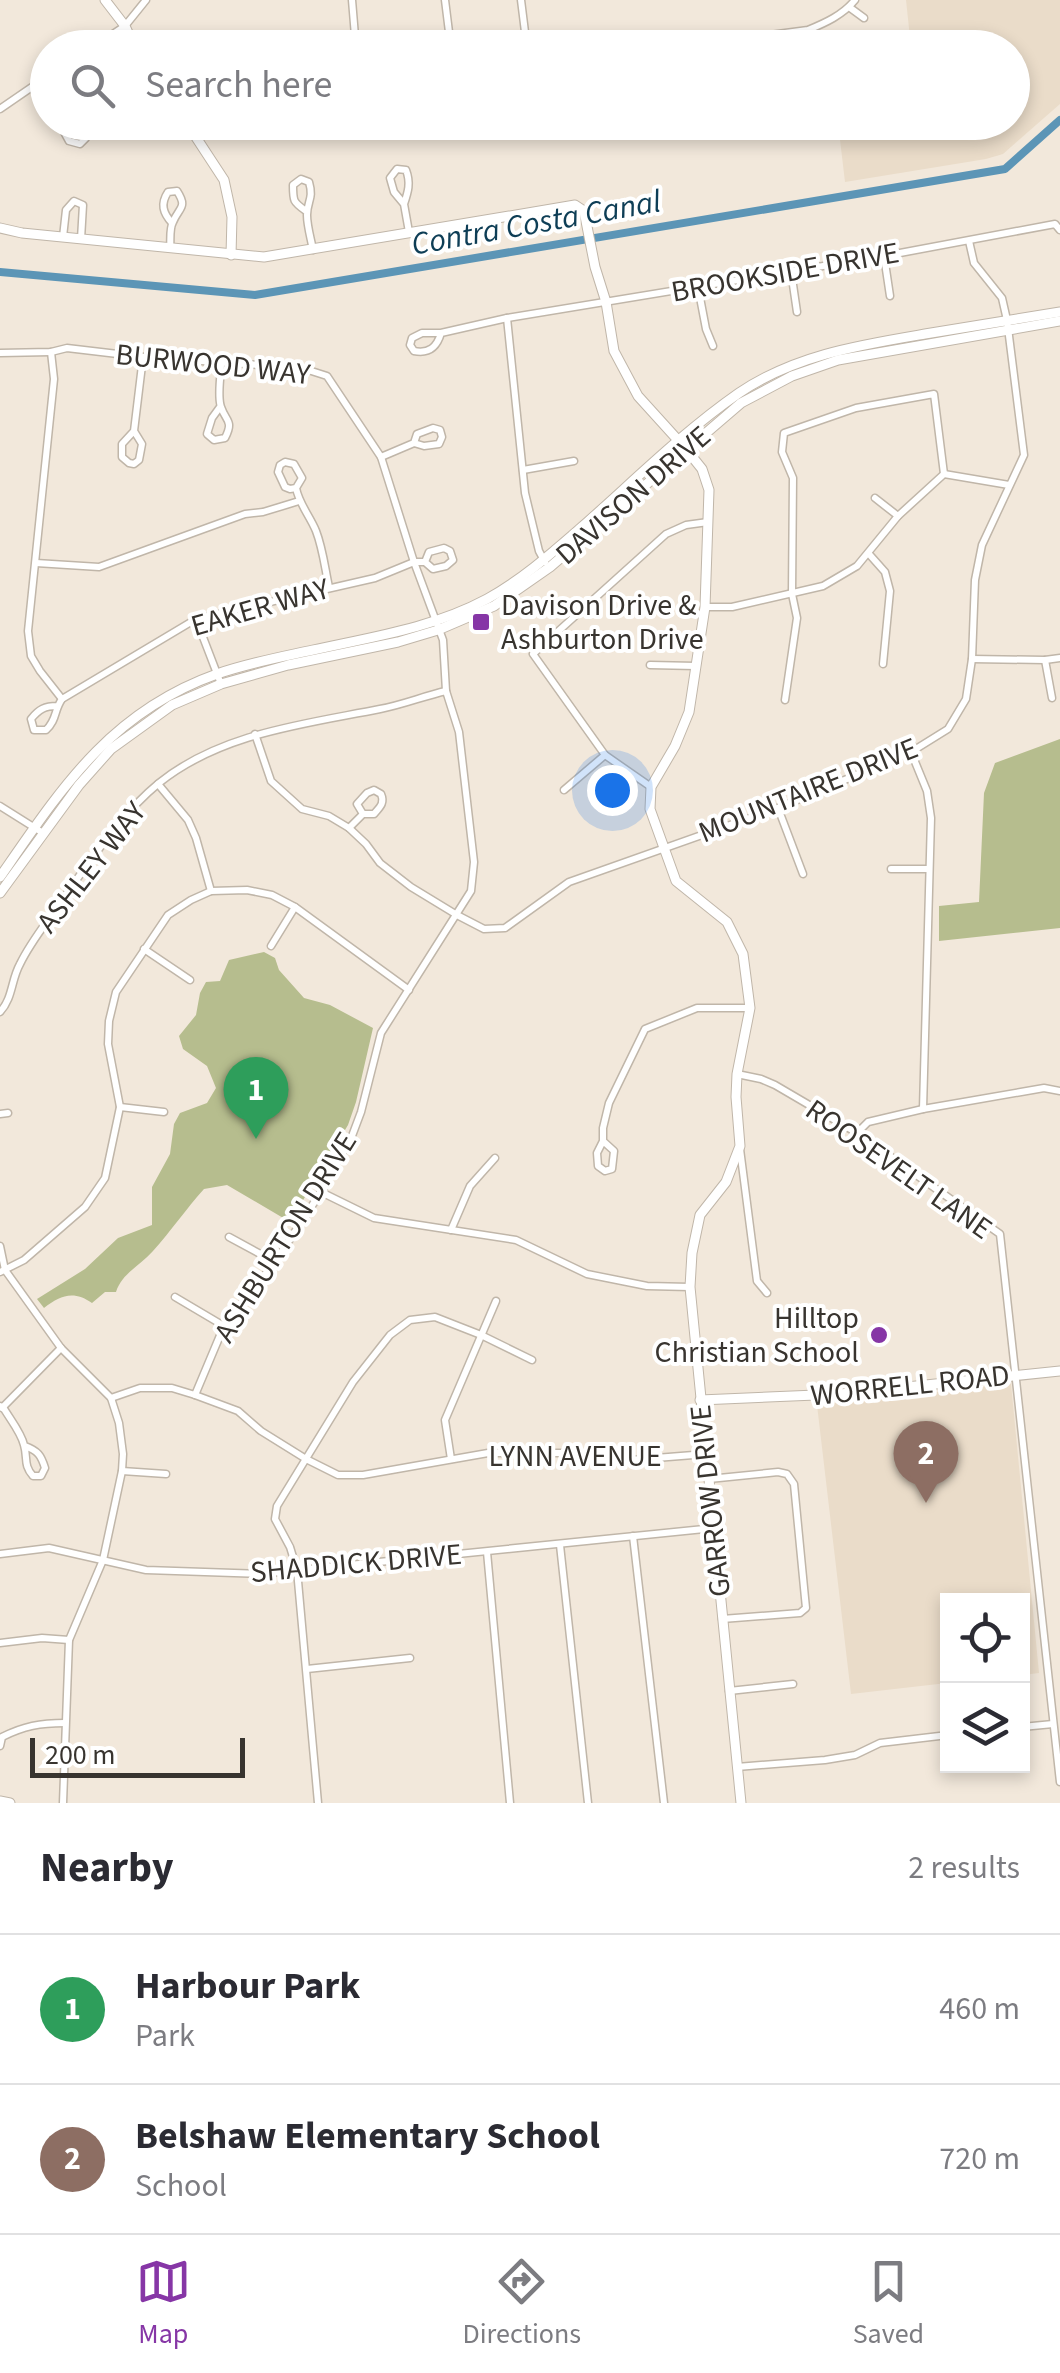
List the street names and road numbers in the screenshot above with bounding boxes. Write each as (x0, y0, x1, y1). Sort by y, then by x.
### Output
street label: BROOKSIDE DRIVE (668, 231, 902, 314)
street label: BURWOOD WAY (113, 333, 313, 396)
street label: DAVISON DRIVE (546, 416, 720, 575)
street label: EAKER WAY (186, 567, 335, 648)
street label: MOUNTAIRE DRIVE (692, 727, 924, 854)
street label: ASHLEY WAY (26, 792, 157, 942)
street label: ROOSEVELT LANE (797, 1089, 1001, 1250)
street label: ASHBURTON DRIVE (203, 1124, 367, 1351)
street label: WORRELL ROAD (808, 1354, 1012, 1417)
street label: GARROW DRIVE (679, 1403, 742, 1599)
street label: LYNN AVENUE (488, 1435, 662, 1478)
street label: SHADDICK DRIVE (249, 1533, 463, 1594)

